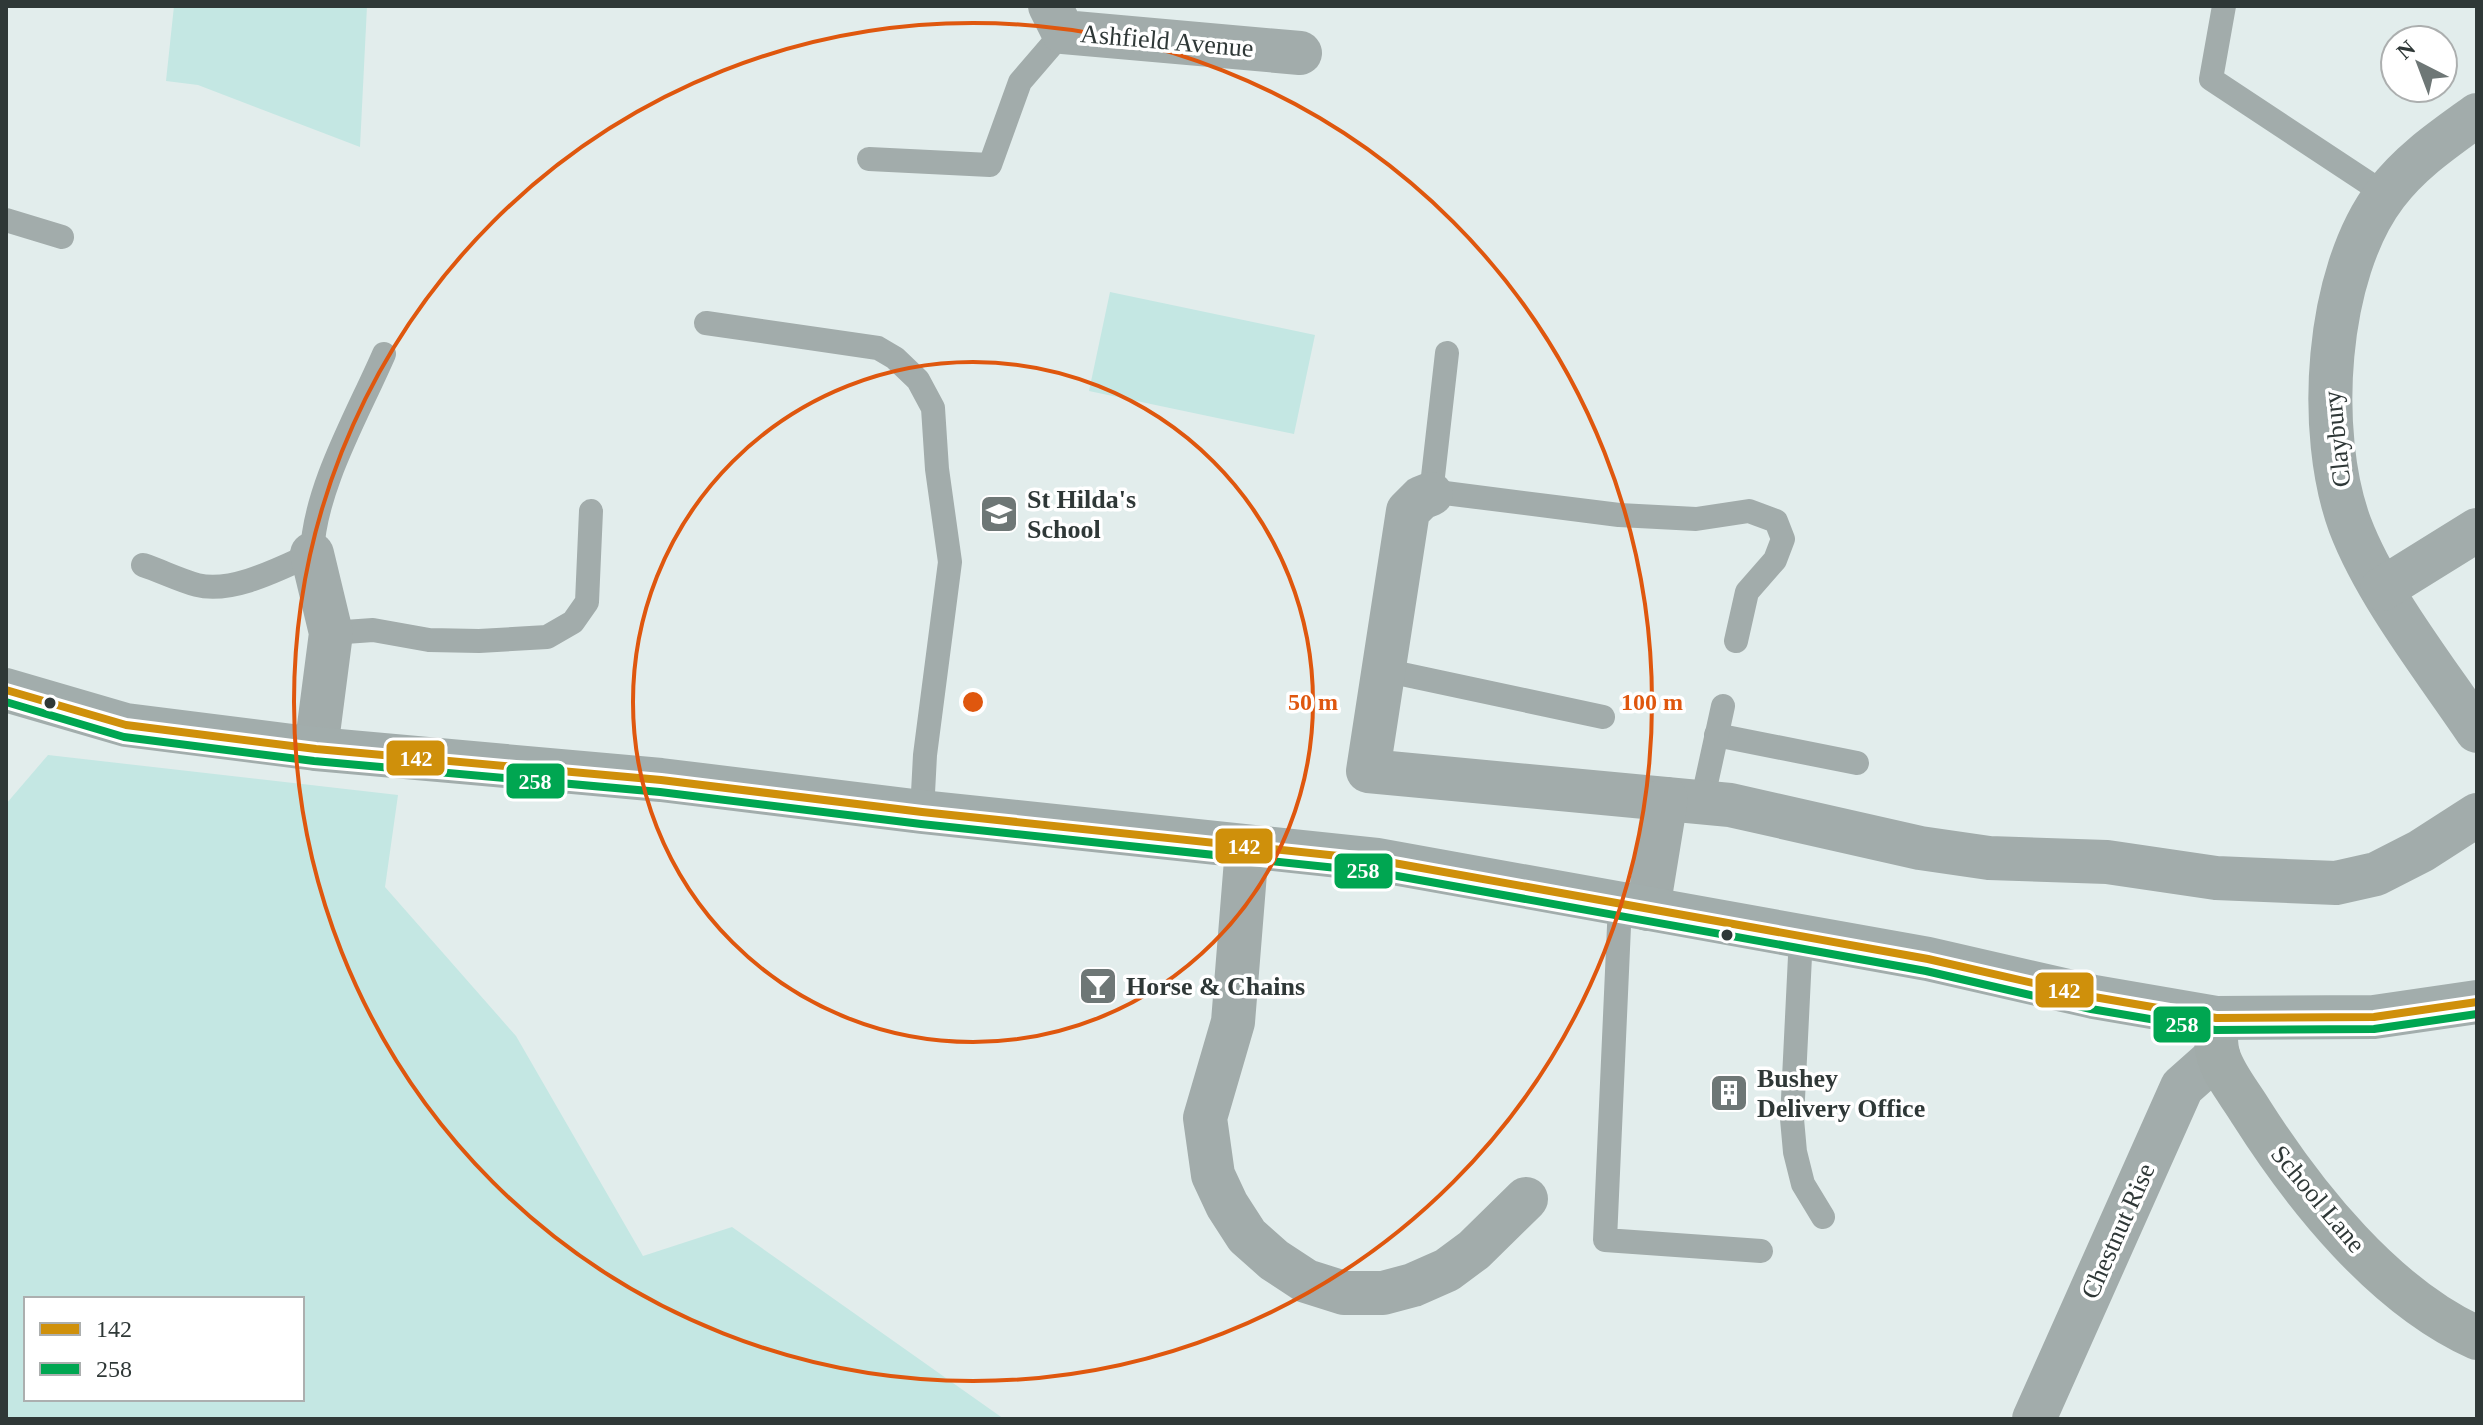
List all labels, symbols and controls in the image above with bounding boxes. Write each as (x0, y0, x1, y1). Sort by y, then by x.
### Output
street label: Ashfield Avenue (1079, 19, 1255, 63)
north arrow (2379, 24, 2459, 104)
text: N (2392, 35, 2420, 64)
street label: Claybury (2318, 389, 2356, 489)
place label: St Hilda's School (1027, 485, 1136, 544)
school or university icon: St Hilda's School (978, 493, 1020, 535)
centre of rings (959, 688, 987, 716)
text: 50 m (1288, 689, 1338, 715)
text: 100 m (1621, 689, 1683, 715)
unlabelled marker (42, 695, 58, 711)
line badge: 142 (385, 739, 446, 777)
text: 142 (400, 746, 433, 771)
line badge: 258 (505, 762, 566, 800)
text: 258 (519, 769, 552, 794)
line badge: 142 (1214, 827, 1274, 865)
text: 142 (1228, 834, 1261, 859)
line badge: 258 (1333, 852, 1394, 890)
text: 258 (1347, 858, 1380, 883)
unlabelled marker (1719, 927, 1735, 943)
bar icon: Horse & Chains (1077, 965, 1119, 1007)
line badge: 142 (2034, 971, 2095, 1009)
place label: Horse & Chains (1126, 972, 1305, 1001)
text: 142 (2048, 978, 2081, 1003)
line badge: 258 (2152, 1005, 2212, 1044)
text: 258 (2166, 1012, 2199, 1037)
place label: Bushey Delivery Office (1757, 1064, 1925, 1123)
building icon: Bushey Delivery Office (1708, 1072, 1750, 1114)
street label: School Lane (2265, 1140, 2371, 1258)
street label: Chestnut Rise (2075, 1159, 2161, 1303)
legend (24, 1297, 304, 1401)
text: 142 (96, 1316, 132, 1342)
text: 258 (96, 1356, 132, 1382)

